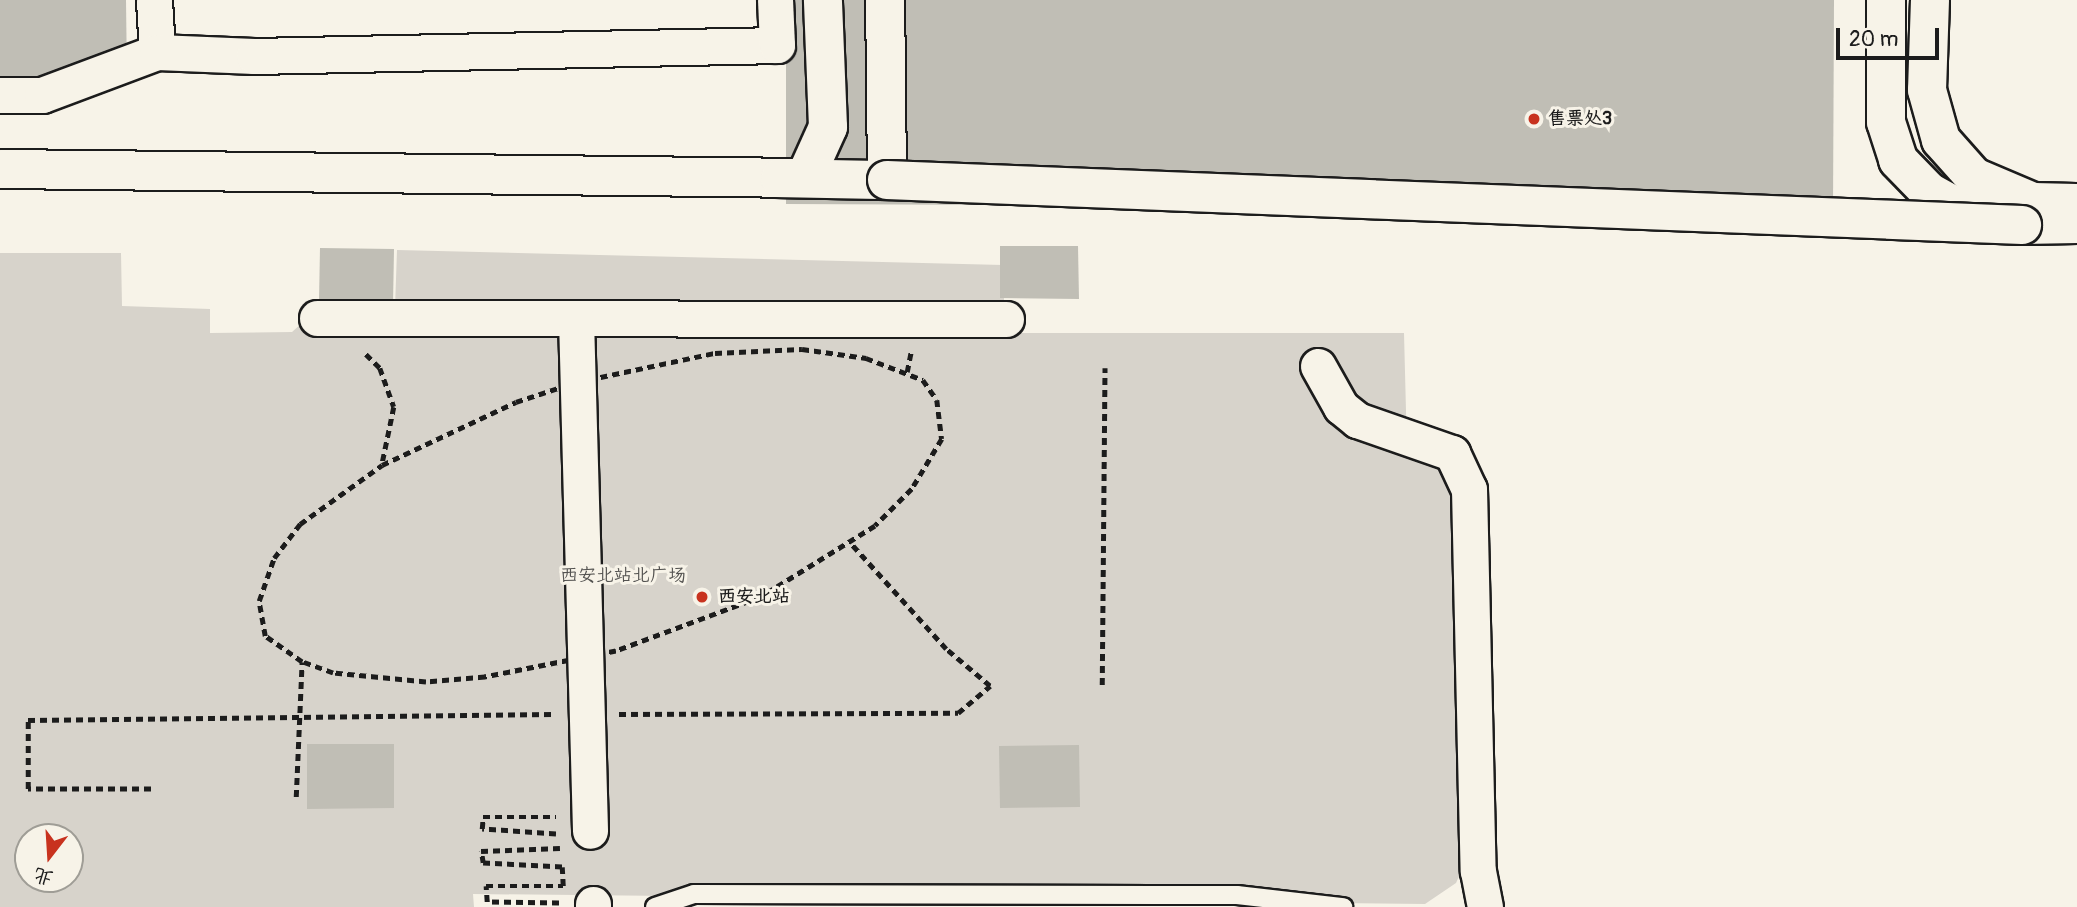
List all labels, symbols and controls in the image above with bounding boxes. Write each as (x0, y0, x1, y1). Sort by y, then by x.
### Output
scale bar (1839, 14, 1942, 58)
text: 20 m (1849, 26, 1898, 53)
place label: 售票处3 (1548, 108, 1612, 130)
marker: 售票处3 (1526, 111, 1542, 127)
park label: 西安北站北广场 (560, 565, 686, 587)
place label: 西安北站 (718, 586, 790, 608)
marker: 西安北站 (692, 587, 712, 607)
north arrow (14, 823, 84, 893)
text: 北 (31, 862, 56, 890)

